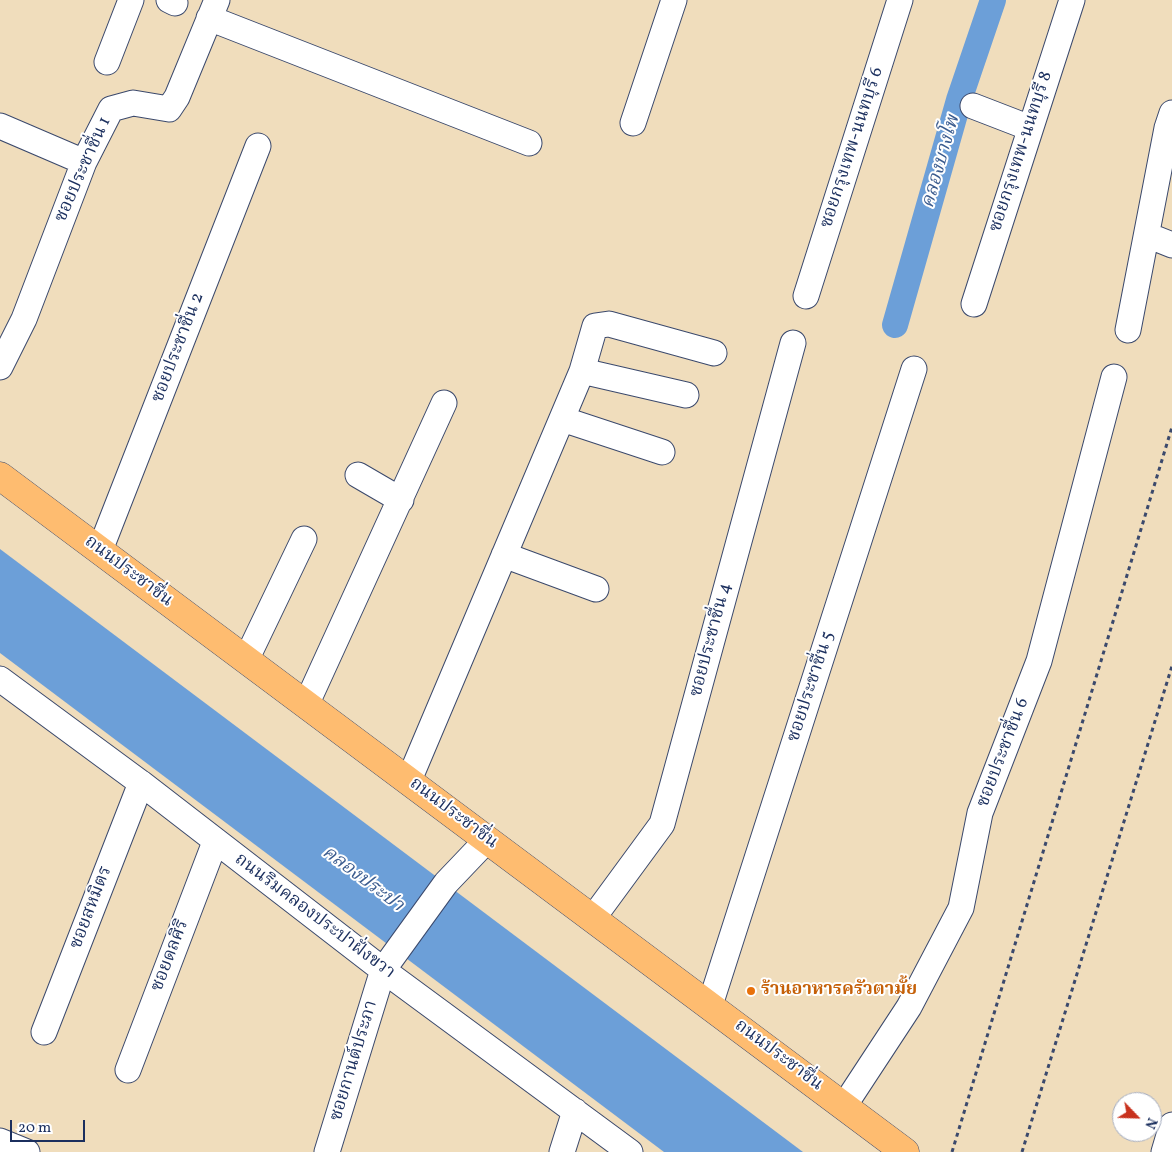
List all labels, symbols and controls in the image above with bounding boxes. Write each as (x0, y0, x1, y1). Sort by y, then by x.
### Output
street label: ซอยกรุงเทพ-นนทบุรี 6 (817, 65, 889, 231)
street label: ซอยกรุงเทพ-นนทบุรี 8 (986, 69, 1058, 235)
water label: คลองบางโพ (918, 113, 966, 211)
street label: ซอยประชาชื่น 1 (51, 114, 117, 226)
street label: ซอยประชาชื่น 2 (148, 290, 210, 406)
street label: ถนนประชาชื่น (79, 532, 177, 612)
street label: ซอยประชาชื่น 4 (686, 581, 738, 699)
street label: ซอยประชาชื่น 5 (784, 629, 840, 745)
street label: ซอยประชาชื่น 6 (973, 695, 1035, 811)
street label: ถนนประชาชื่น (404, 774, 502, 854)
water label: คลองประปา (317, 842, 407, 918)
street label: ถนนริมคลองประปาฝั่งขวา (229, 850, 399, 984)
street label: ซอยสหมิตร (66, 864, 118, 952)
street label: ซอยดลศิริ (147, 917, 195, 995)
place label: ร้านอาหารครัวตามั้ย (761, 980, 917, 1002)
marker: ร้านอาหารครัวตามั้ย (745, 985, 757, 997)
street label: ซอยกานต์ประภา (326, 998, 384, 1124)
street label: ถนนประชาชื่น (729, 1016, 827, 1096)
north arrow (1112, 1092, 1162, 1142)
scale bar (12, 1110, 88, 1142)
text: N (1140, 1114, 1161, 1131)
text: 20 m (18, 1118, 51, 1139)

